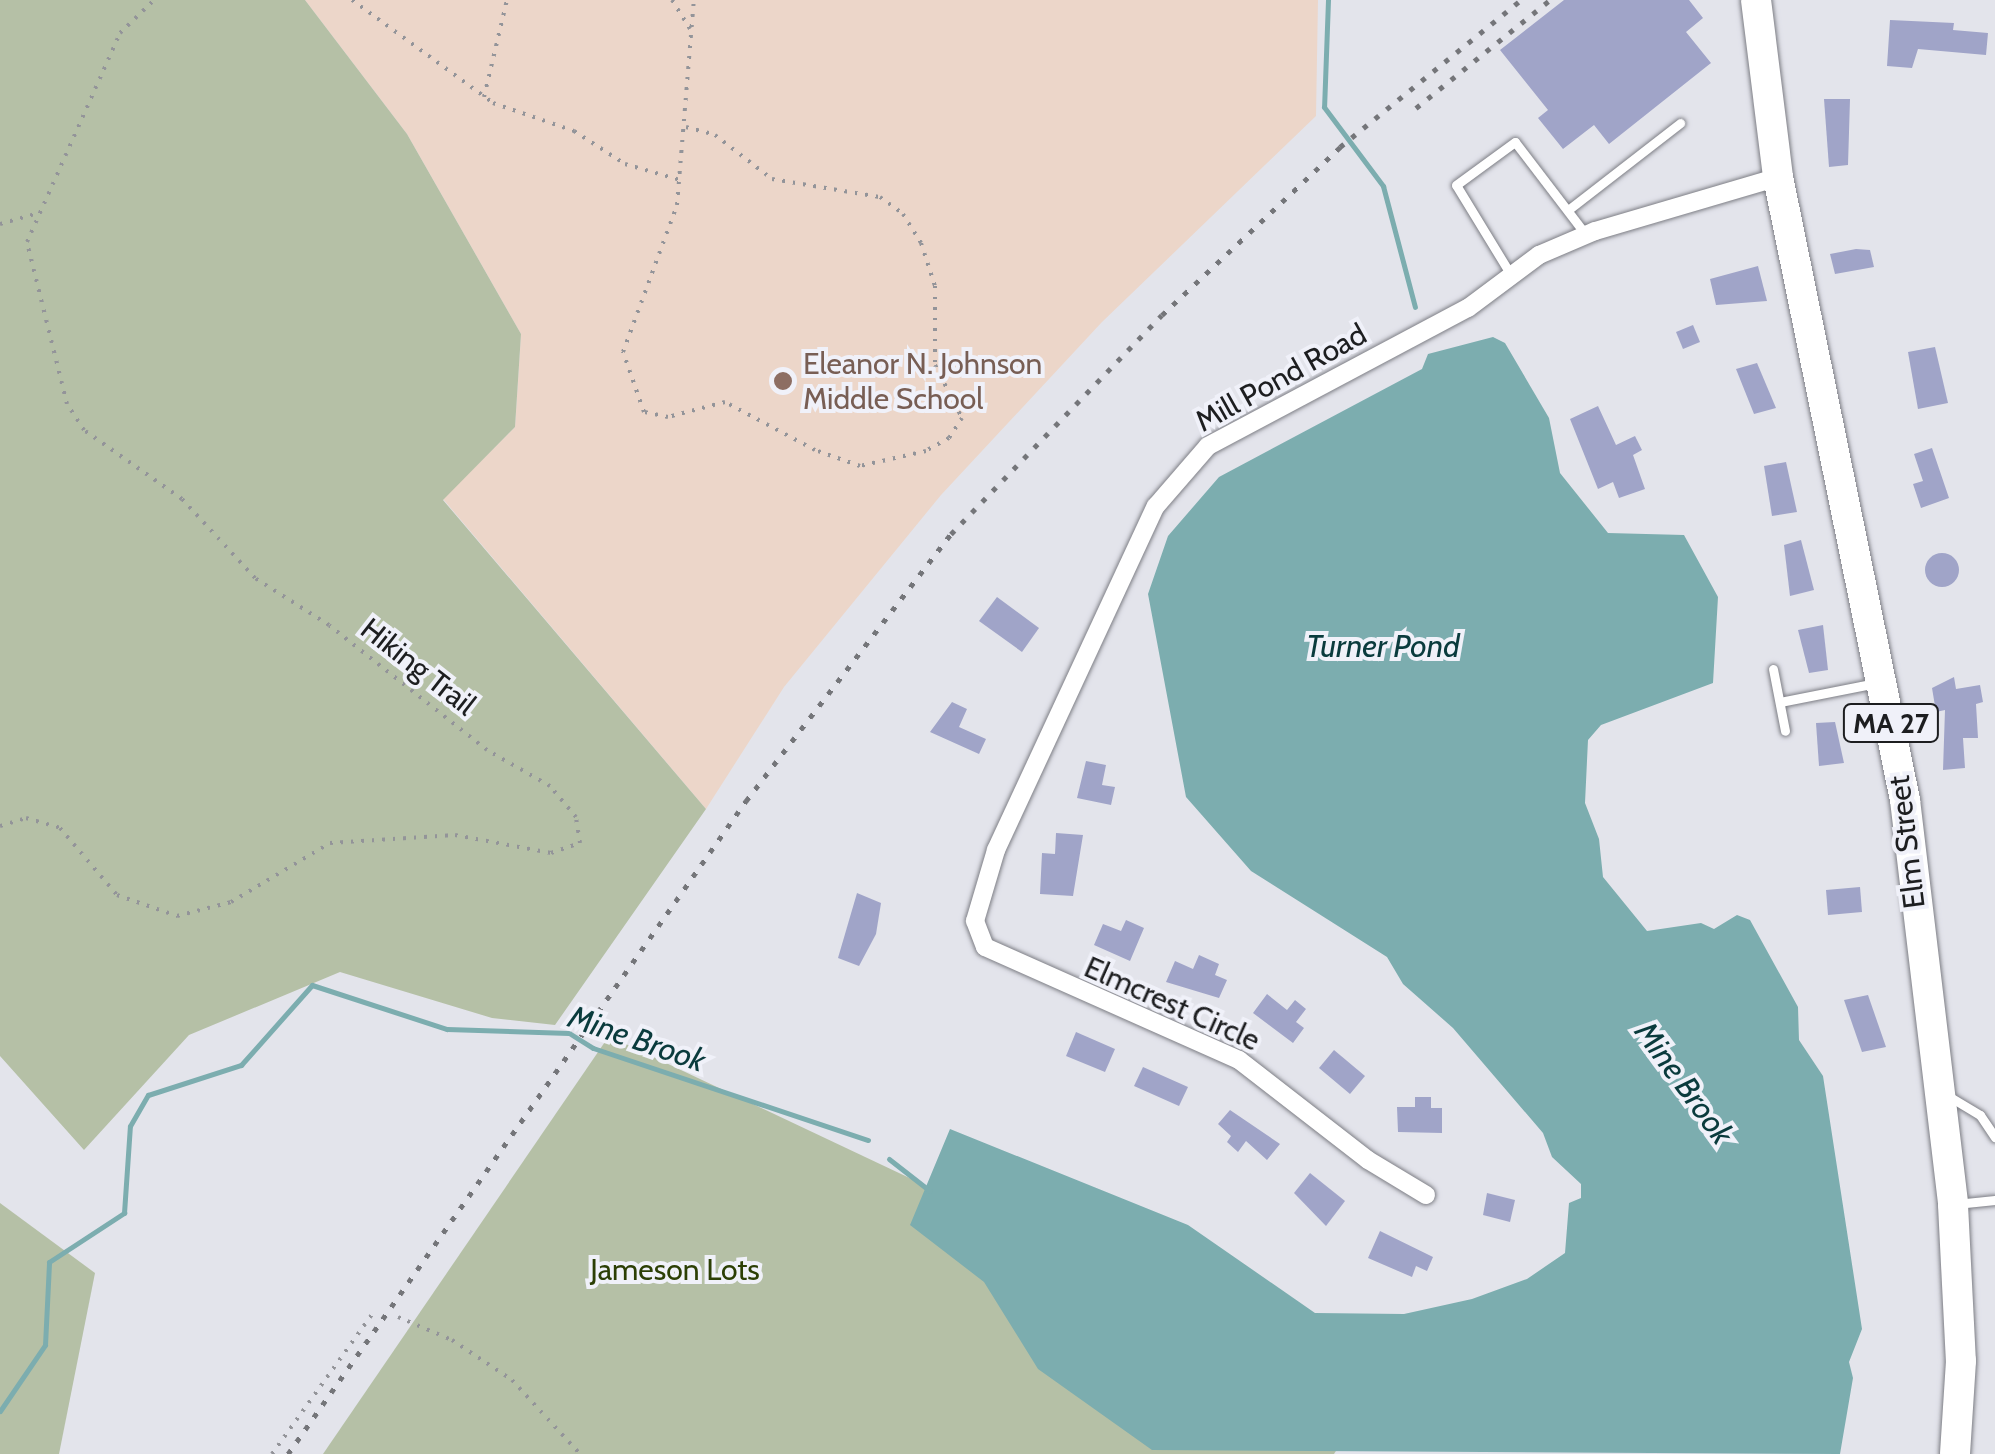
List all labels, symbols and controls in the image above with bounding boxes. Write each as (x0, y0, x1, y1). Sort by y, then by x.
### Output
street label: Mill Pond Road (1189, 316, 1373, 440)
place label: Eleanor N. Johnson Middle School (803, 346, 1042, 416)
marker: Eleanor N. Johnson Middle School (772, 370, 794, 392)
street label: Hiking Trail (353, 611, 483, 723)
water label: Turner Pond (1306, 627, 1460, 665)
road number: MA 27 (1841, 700, 1941, 746)
street label: Elm Street (1881, 773, 1933, 911)
street label: Elmcrest Circle (1079, 949, 1265, 1059)
water label: Mine Brook (563, 998, 711, 1080)
water label: Mine Brook (1627, 1014, 1741, 1152)
park label: Jameson Lots (590, 1252, 760, 1288)

